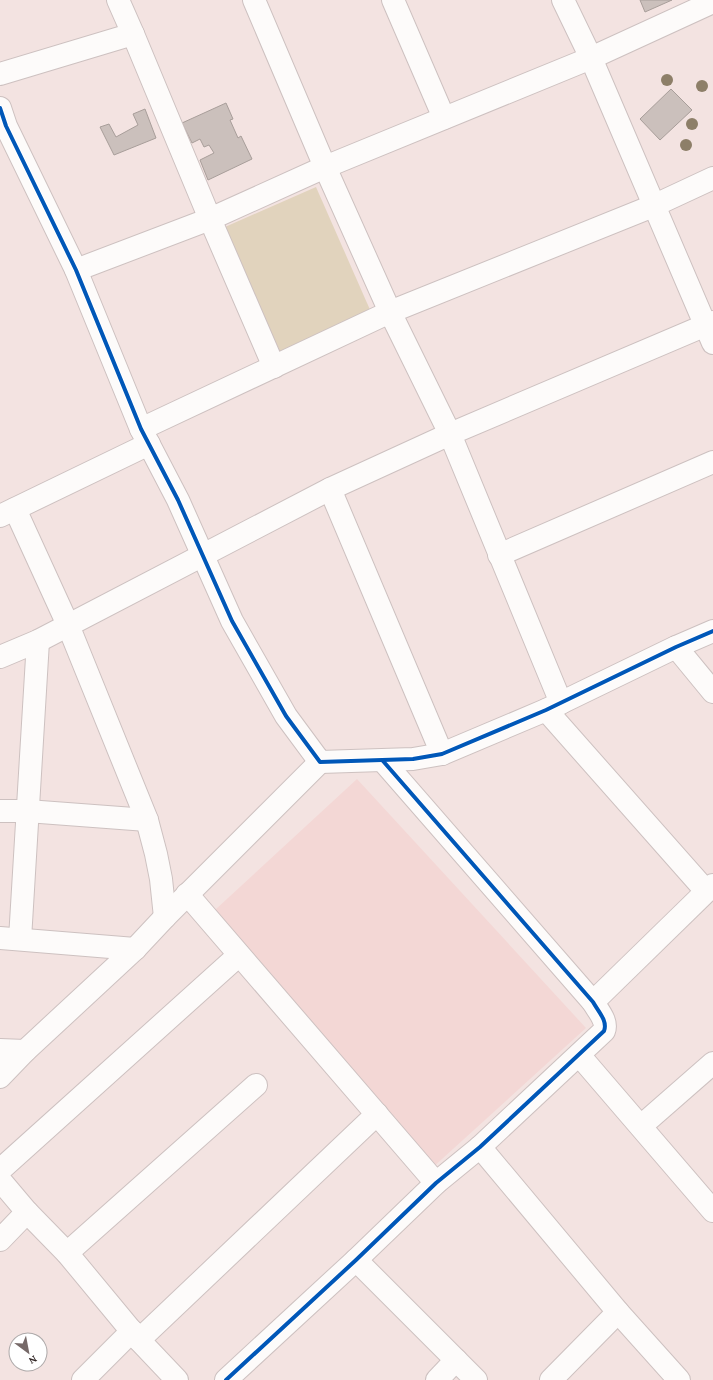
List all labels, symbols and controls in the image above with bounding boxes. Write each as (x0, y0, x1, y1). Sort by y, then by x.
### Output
north arrow (8, 1332, 48, 1372)
text: N (27, 1353, 40, 1368)

